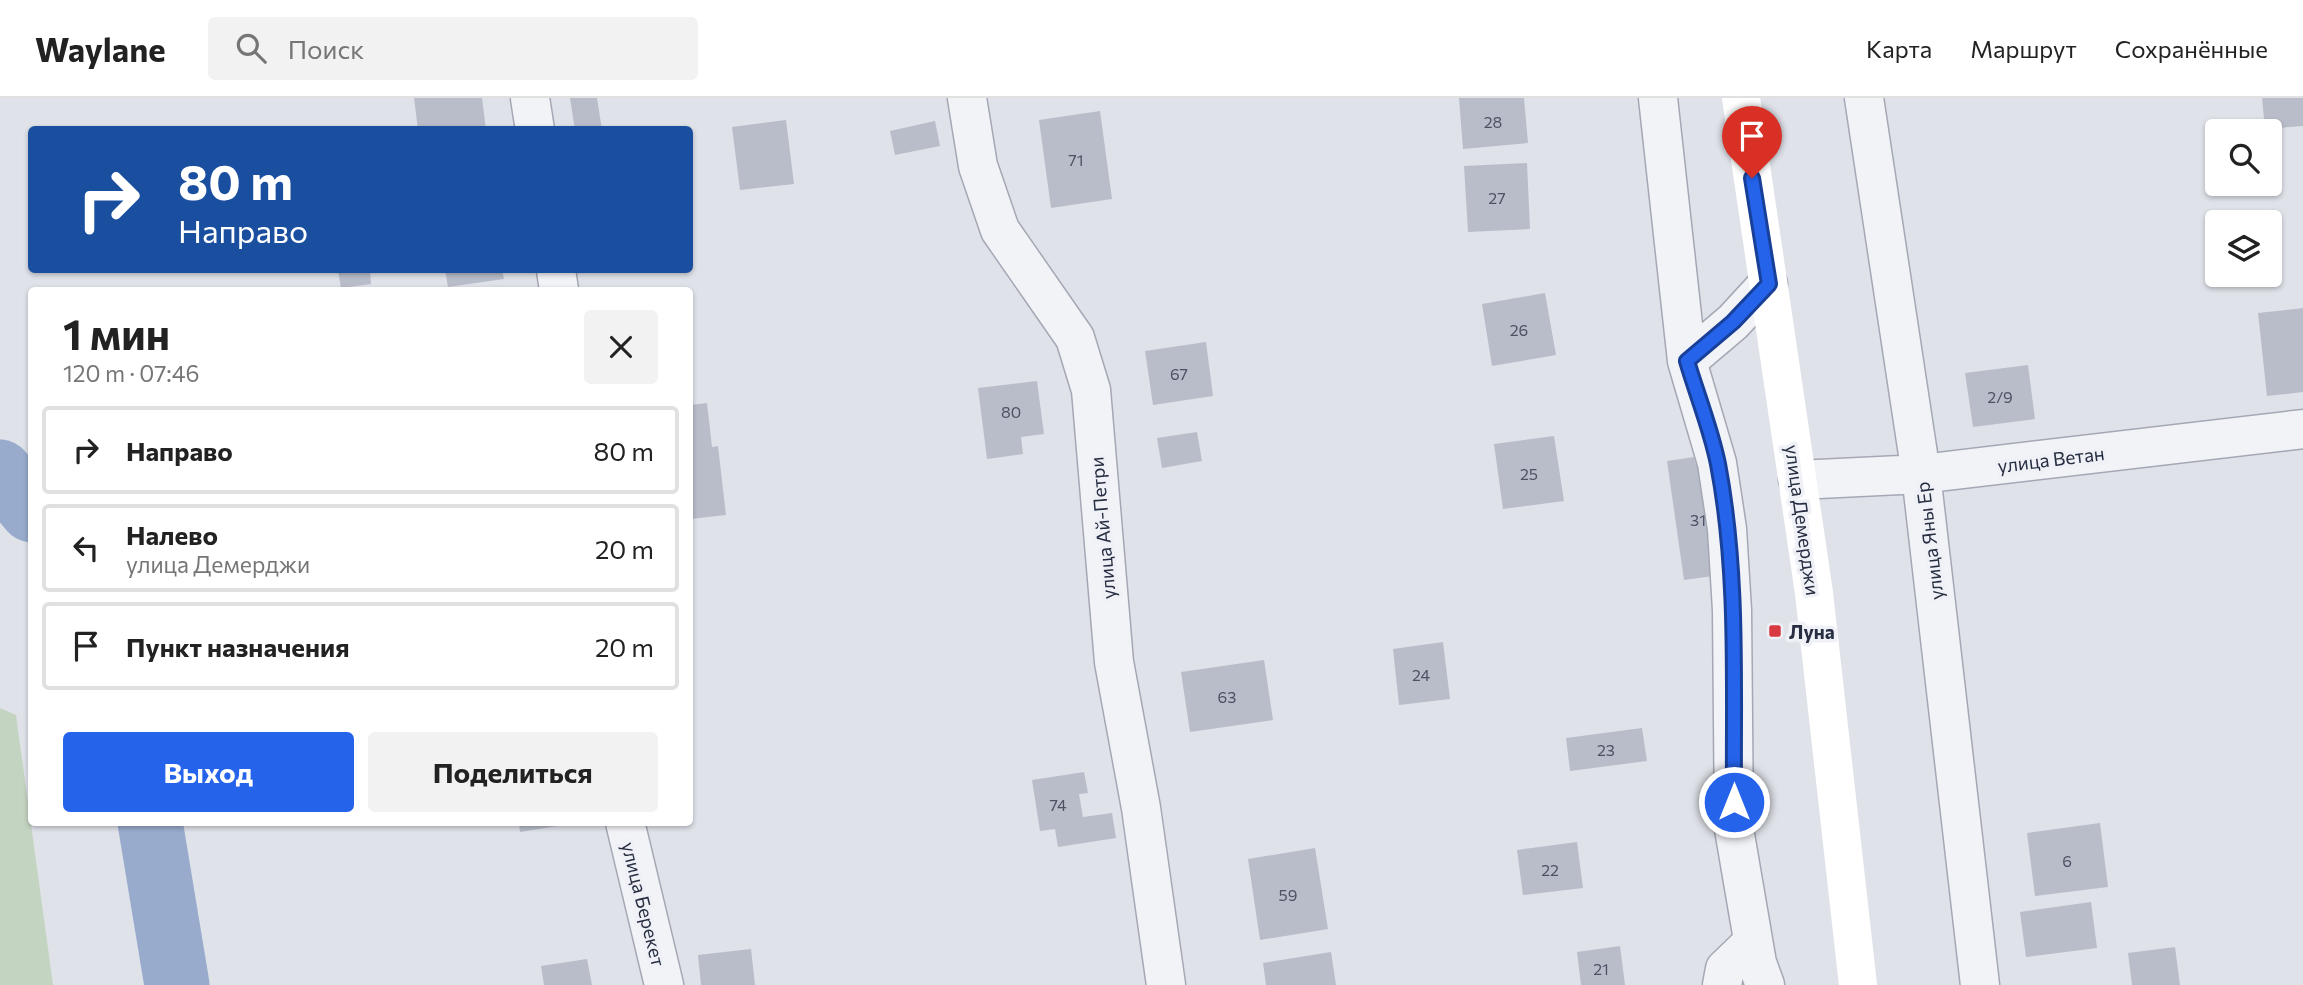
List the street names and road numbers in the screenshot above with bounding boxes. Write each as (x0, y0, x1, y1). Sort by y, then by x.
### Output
street label: улица Ветан (1996, 441, 2106, 477)
street label: улица Демерджи (1781, 443, 1825, 597)
street label: улица Ай-Петри (1084, 456, 1120, 600)
street label: улица Яны Ер (1910, 481, 1948, 601)
street label: улица Берекет (617, 839, 671, 969)

